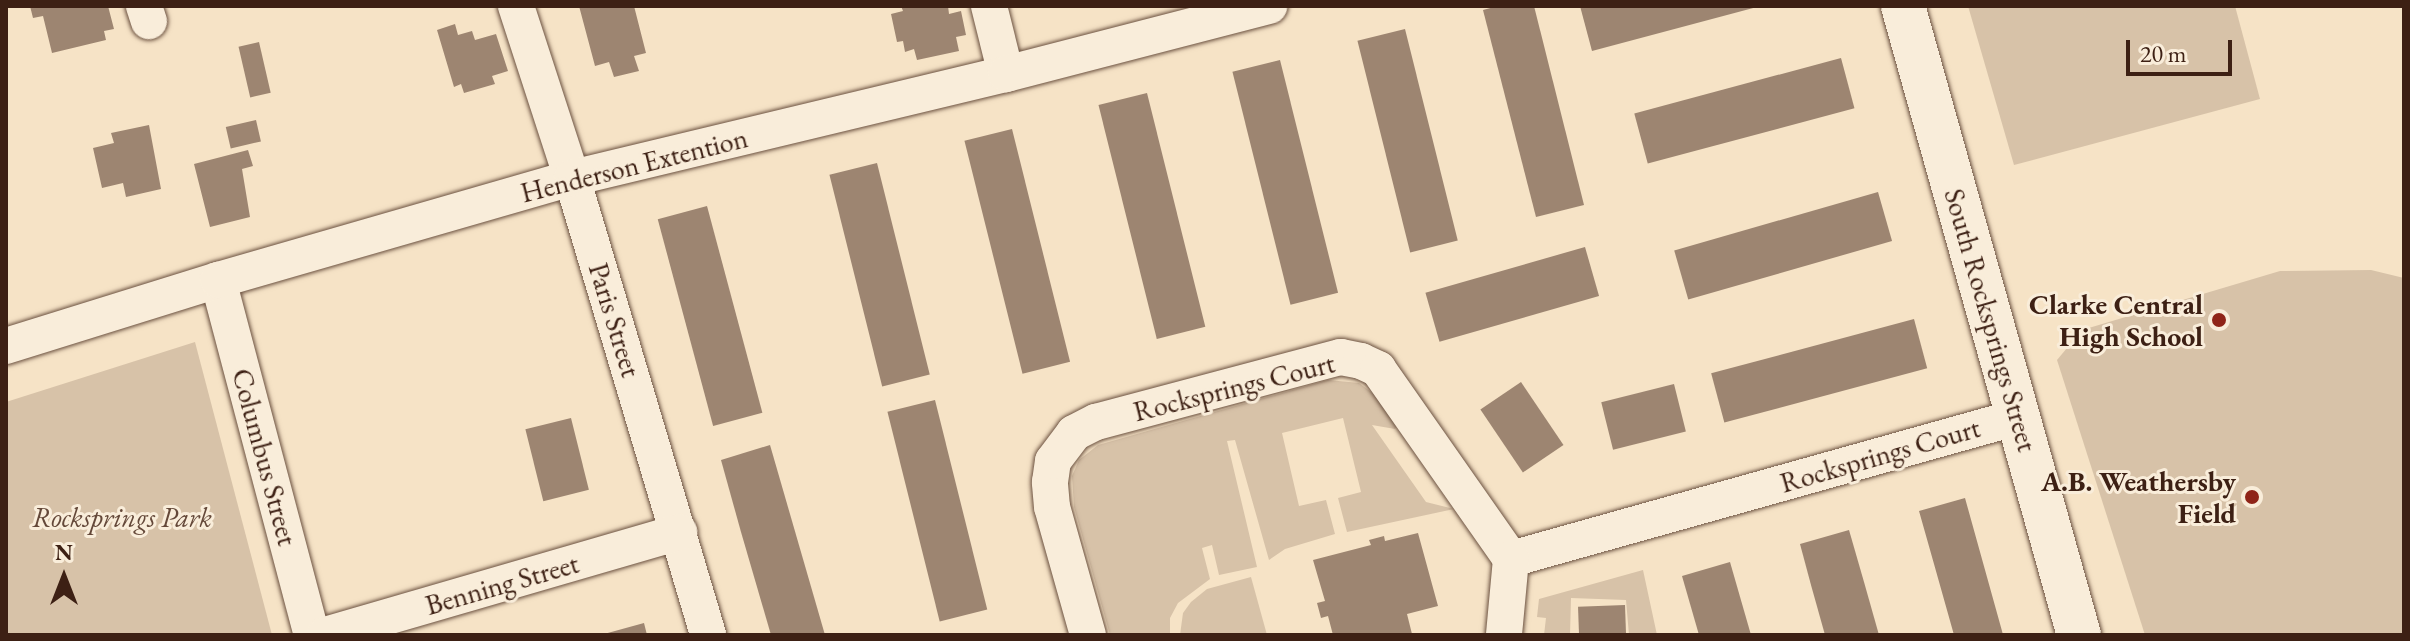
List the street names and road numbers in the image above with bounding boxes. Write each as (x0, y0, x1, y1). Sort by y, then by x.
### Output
street label: Henderson Extention (517, 121, 751, 209)
street label: South Rocksprings Street (1937, 185, 2045, 455)
street label: Paris Street (582, 259, 648, 381)
street label: Rocksprings Court (1130, 346, 1338, 428)
street label: Columbus Street (225, 365, 305, 549)
street label: Rocksprings Court (1776, 410, 1984, 500)
street label: Benning Street (421, 546, 583, 622)

